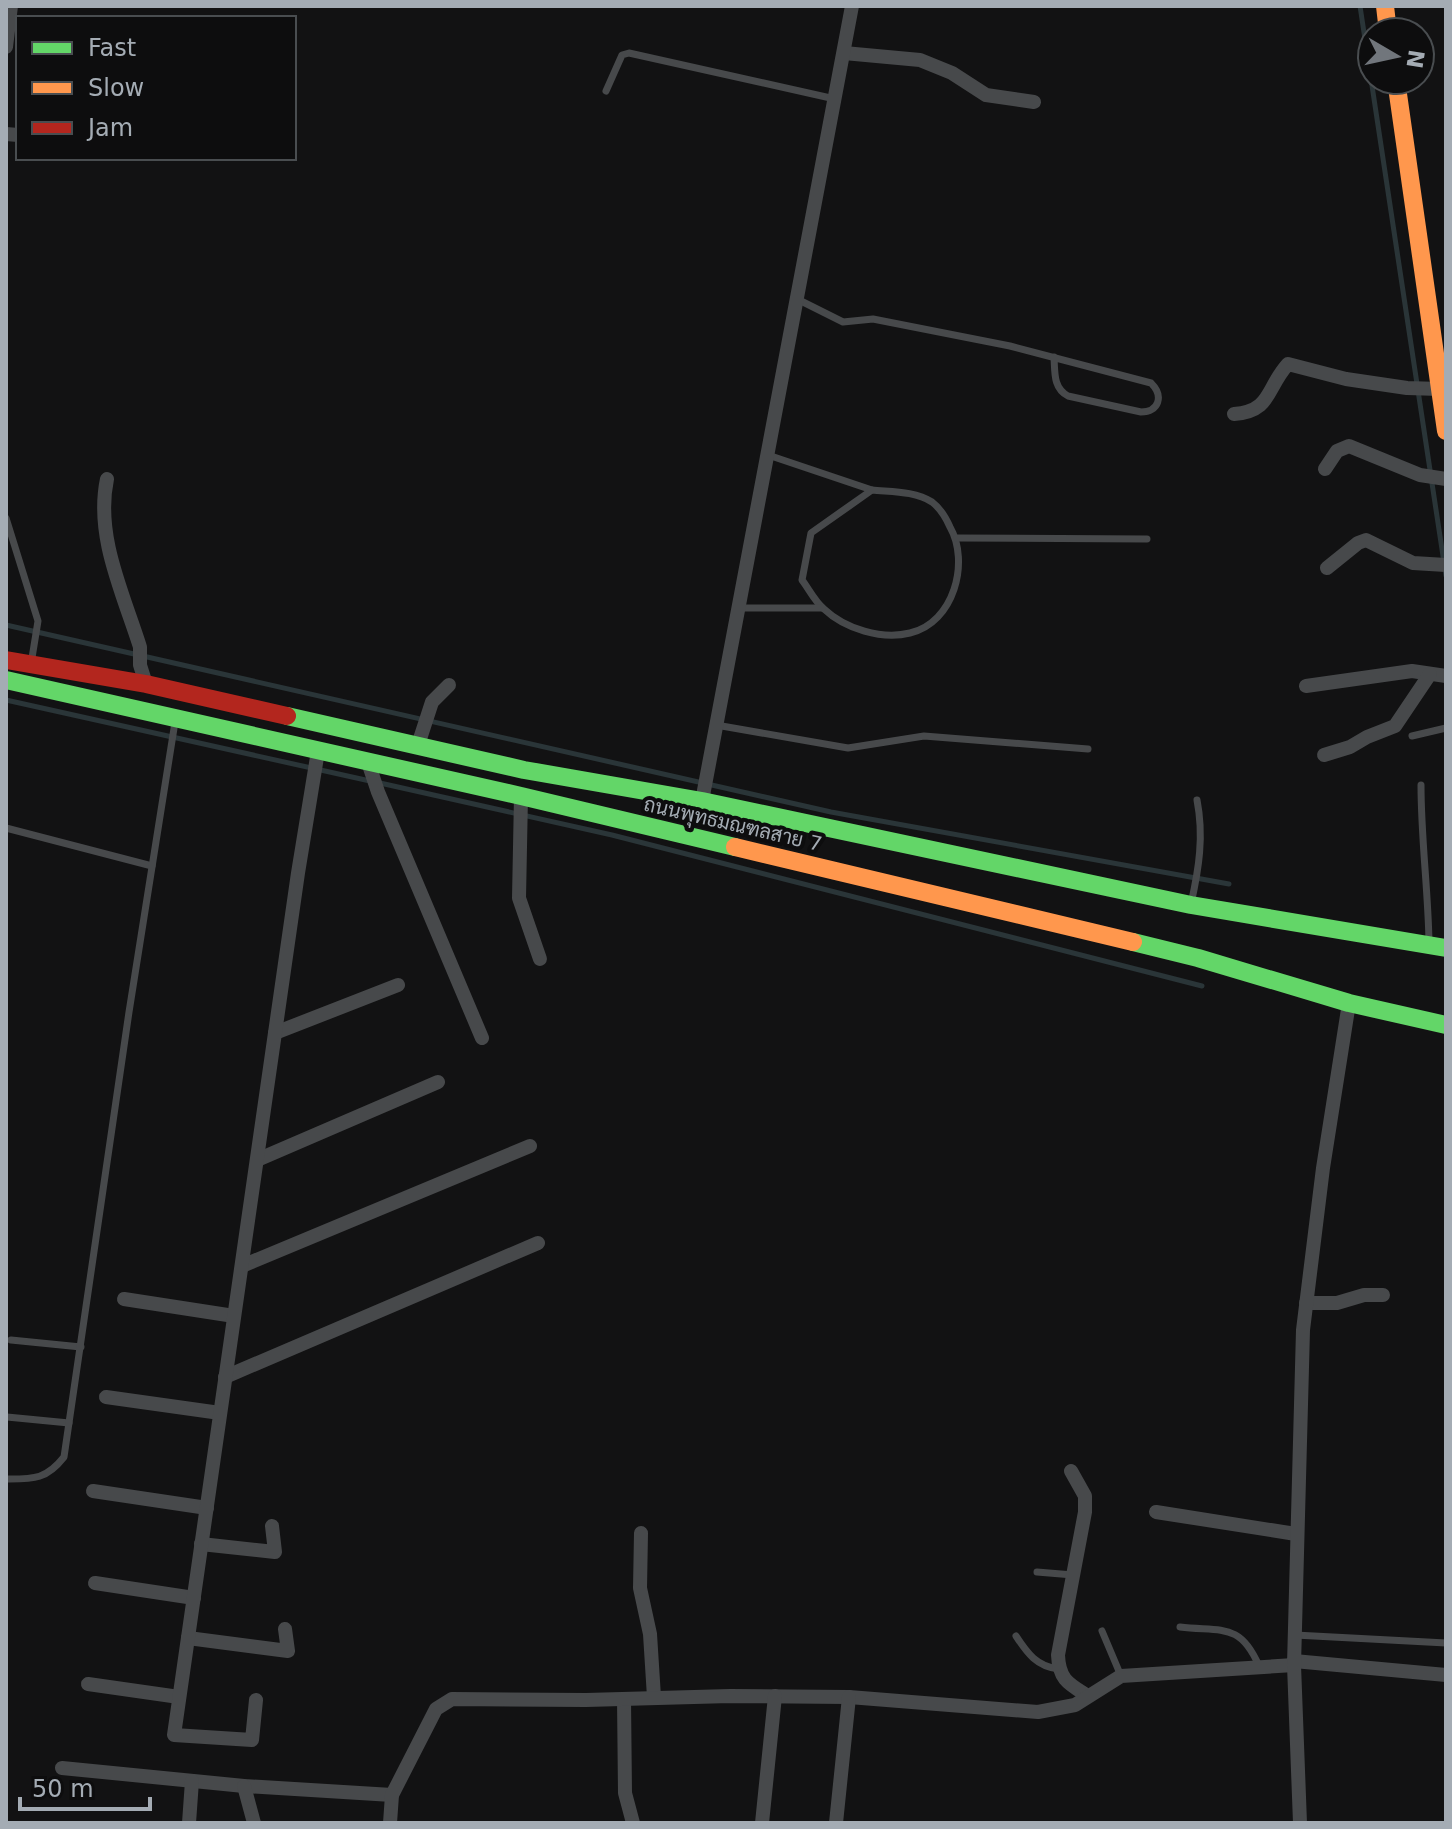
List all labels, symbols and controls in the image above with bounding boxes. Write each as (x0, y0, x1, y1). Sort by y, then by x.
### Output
legend (16, 16, 296, 160)
north arrow (1356, 16, 1436, 96)
text: Fast (88, 34, 136, 62)
text: N (1401, 48, 1429, 70)
text: Slow (88, 74, 144, 102)
text: Jam (86, 114, 133, 142)
street label: ถนนพุทธมณฑลสาย 7 (641, 792, 824, 858)
scale bar (20, 1761, 150, 1811)
text: 50 m (32, 1775, 94, 1803)

